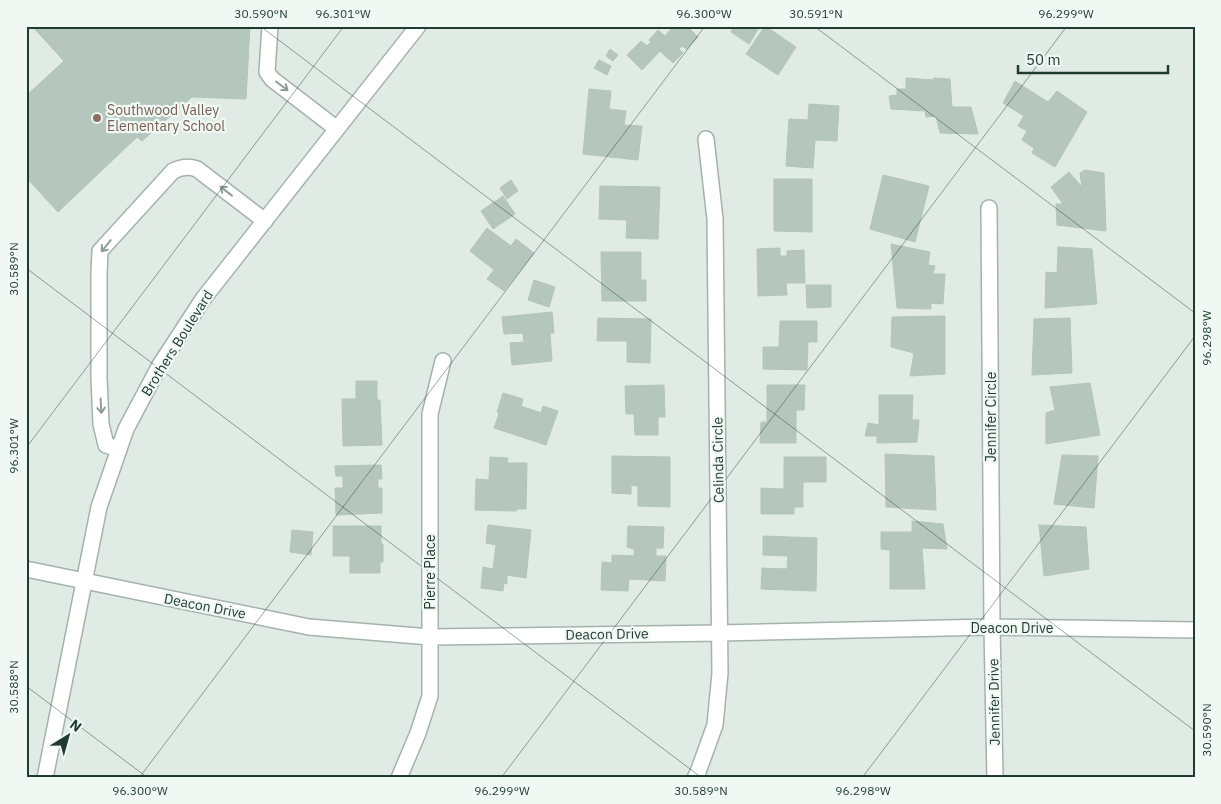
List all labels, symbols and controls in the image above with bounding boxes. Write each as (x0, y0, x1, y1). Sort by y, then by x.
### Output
text: 30.590°N (234, 6, 288, 21)
text: 96.301°W (315, 6, 371, 21)
text: 96.300°W (676, 6, 732, 21)
text: 30.591°N (789, 6, 843, 21)
text: 96.299°W (1038, 6, 1094, 21)
scale bar (1018, 42, 1168, 74)
text: 50 m (1026, 50, 1061, 69)
one-way arrow (275, 81, 289, 91)
place label: Southwood Valley Elementary School (107, 101, 225, 135)
marker: Southwood Valley Elementary School (91, 112, 103, 124)
one-way arrow (219, 186, 233, 196)
one-way arrow (100, 239, 111, 252)
text: 30.589°N (6, 242, 21, 296)
street label: Brothers Boulevard (137, 287, 217, 399)
text: 96.298°W (1199, 310, 1214, 366)
street label: Jennifer Circle (982, 371, 1000, 462)
one-way arrow (96, 398, 105, 414)
street label: Celinda Circle (708, 416, 728, 503)
text: 96.301°W (6, 418, 21, 474)
street label: Pierre Place (421, 534, 439, 610)
street label: Deacon Drive (162, 589, 248, 623)
street label: Deacon Drive (970, 619, 1054, 637)
street label: Deacon Drive (565, 624, 649, 644)
street label: Jennifer Drive (984, 658, 1004, 746)
text: 30.588°N (6, 660, 21, 714)
text: 30.590°N (1199, 703, 1214, 757)
north arrow (42, 712, 92, 762)
text: N (66, 715, 85, 736)
text: 96.300°W (112, 783, 168, 798)
text: 96.299°W (474, 783, 530, 798)
text: 30.589°N (674, 783, 728, 798)
text: 96.298°W (835, 783, 891, 798)

